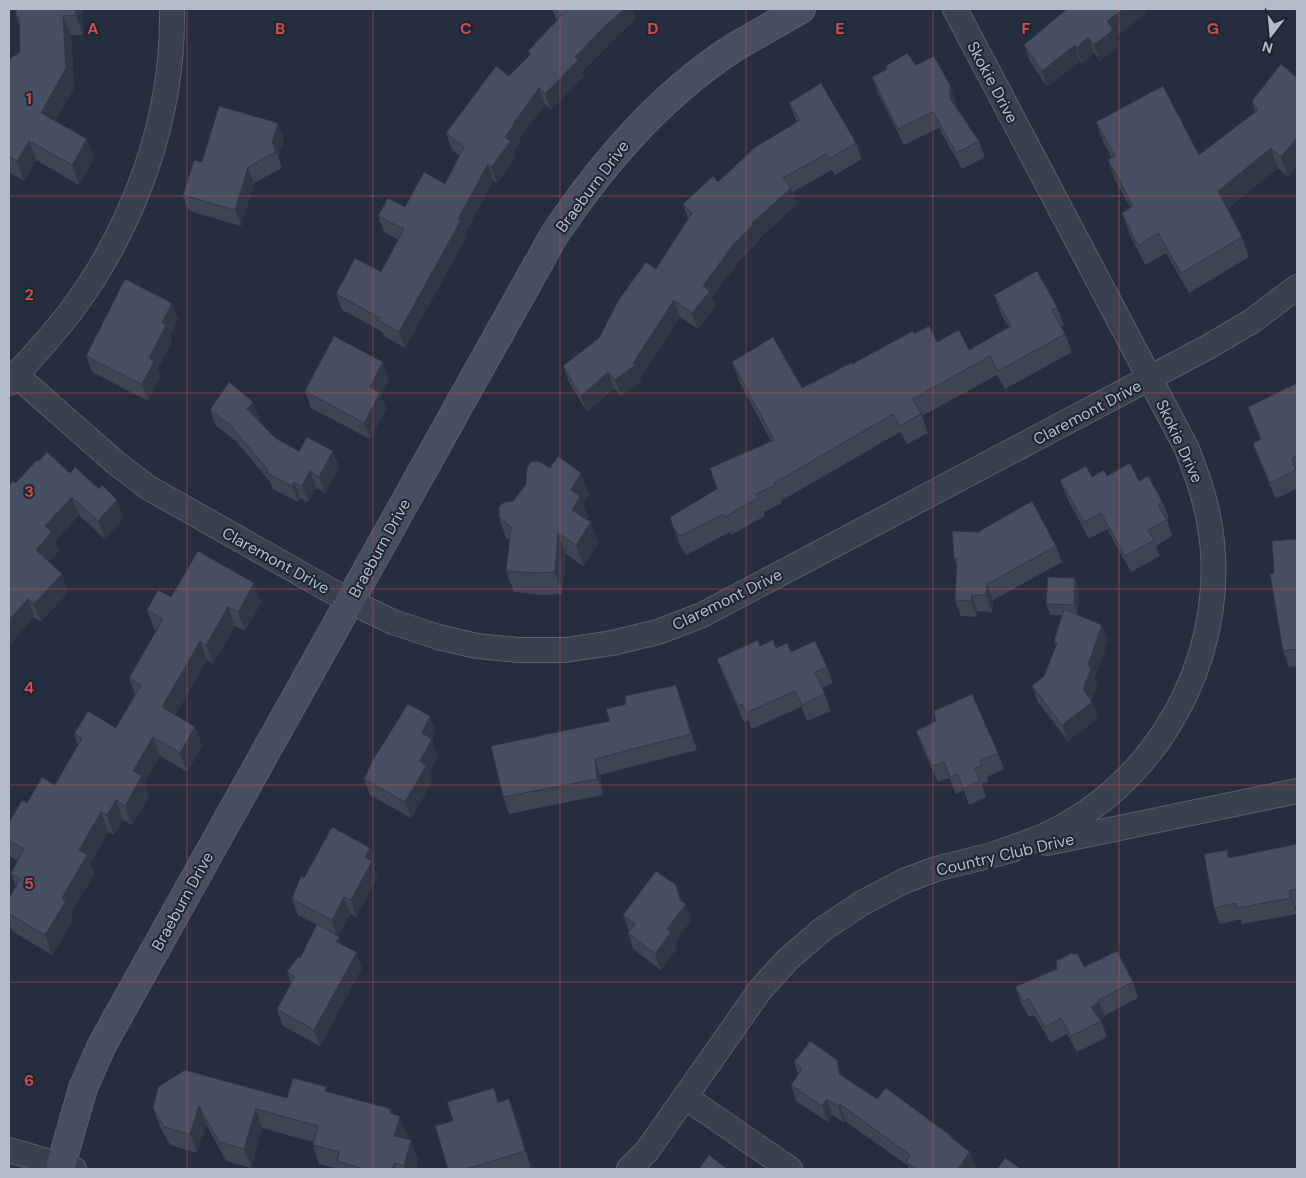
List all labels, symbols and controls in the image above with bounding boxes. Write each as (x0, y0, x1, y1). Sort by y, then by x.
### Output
north arrow (1246, 10, 1296, 60)
text: A (87, 18, 99, 39)
text: B (275, 18, 285, 39)
text: C (460, 18, 472, 39)
text: D (647, 18, 659, 39)
text: E (835, 18, 845, 39)
text: F (1022, 18, 1031, 39)
text: G (1207, 18, 1219, 39)
text: N (1260, 37, 1275, 58)
street label: Skokie Drive (962, 38, 1023, 127)
text: 1 (26, 88, 32, 109)
street label: Braeburn Drive (551, 136, 634, 236)
text: 2 (24, 284, 34, 305)
street label: Claremont Drive (1029, 375, 1145, 450)
street label: Skokie Drive (1151, 396, 1208, 486)
text: 3 (24, 481, 34, 502)
street label: Braeburn Drive (344, 495, 415, 601)
street label: Claremont Drive (218, 522, 333, 599)
street label: Claremont Drive (669, 564, 786, 635)
text: 4 (24, 677, 34, 698)
street label: Country Club Drive (934, 828, 1076, 881)
street label: Braeburn Drive (147, 848, 218, 954)
text: 5 (24, 873, 34, 894)
text: 6 (24, 1070, 34, 1091)

